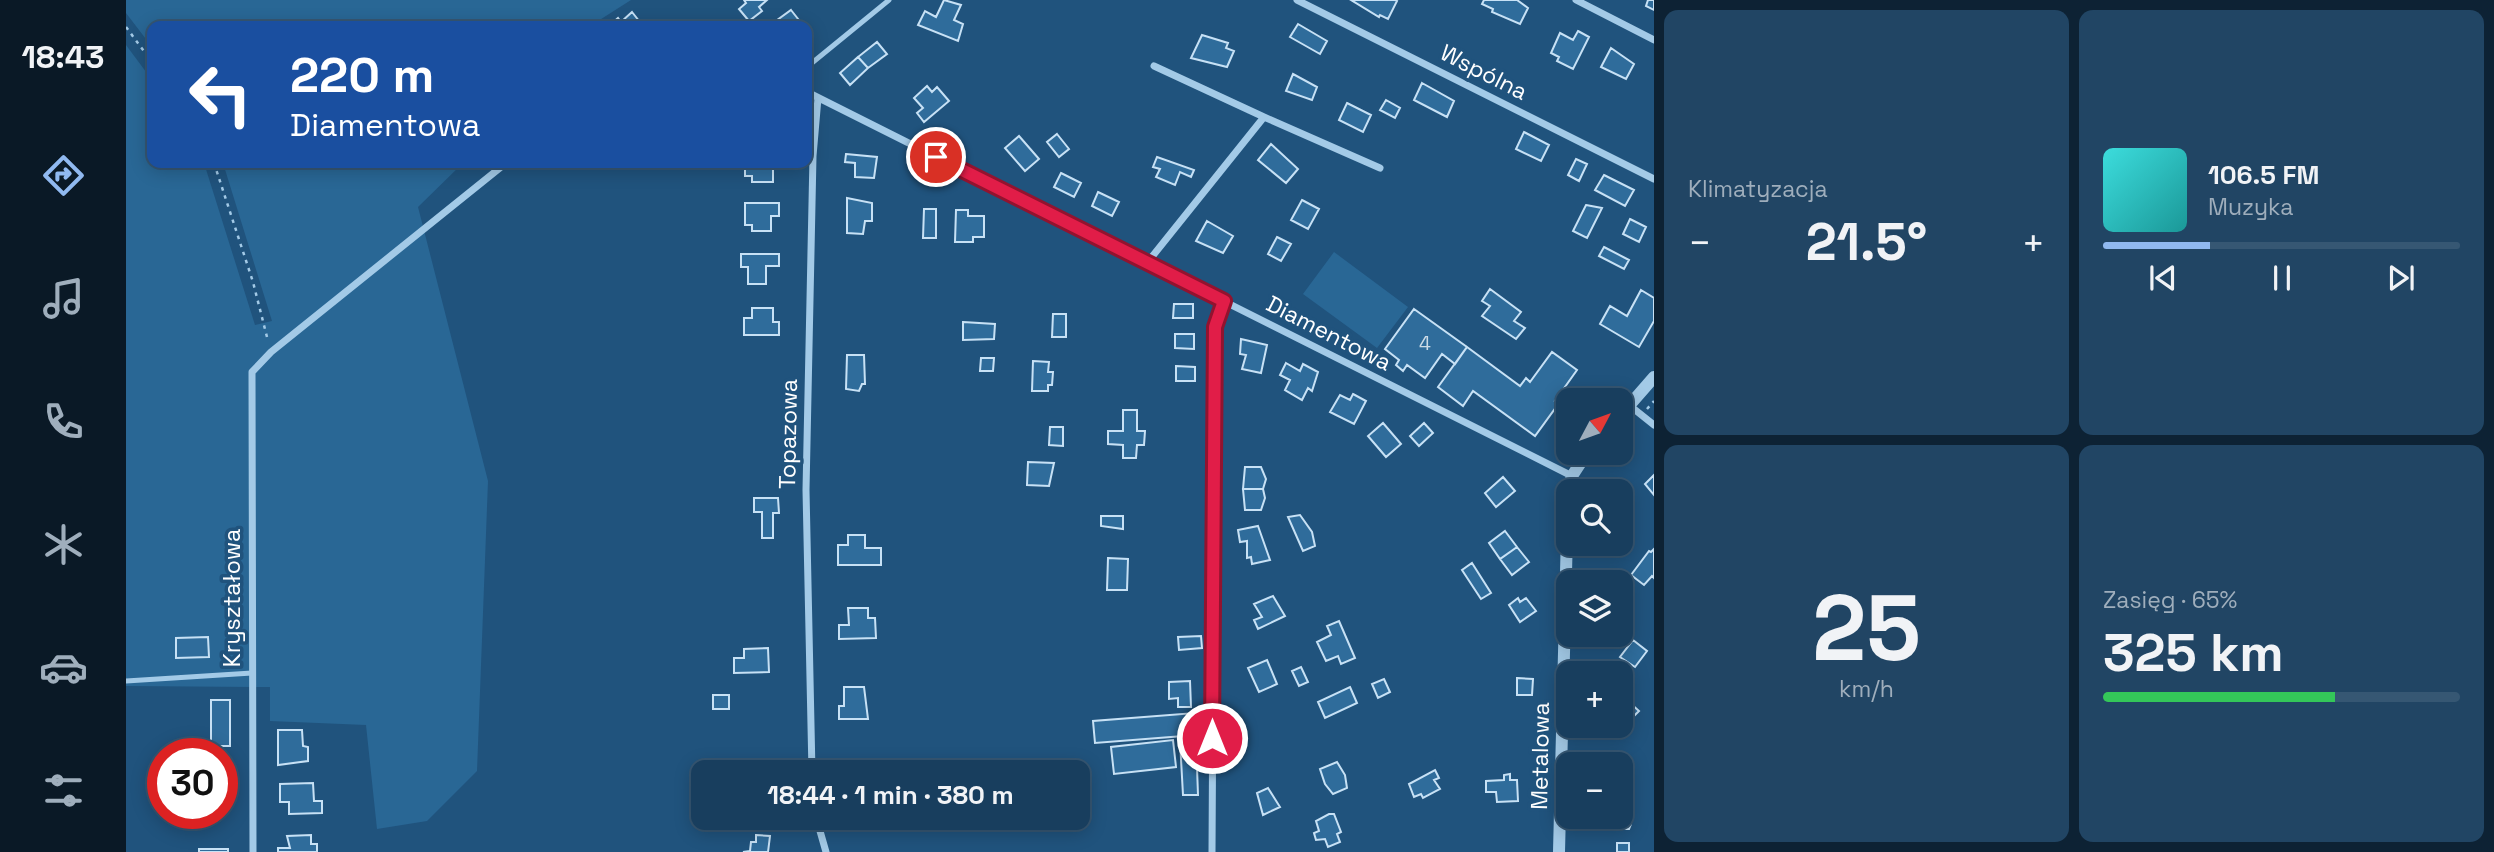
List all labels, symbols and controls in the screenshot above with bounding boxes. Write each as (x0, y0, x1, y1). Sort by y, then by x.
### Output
text: 18:43 (21, 37, 105, 77)
street label: Wspólna (1435, 37, 1533, 107)
text: 220 m (290, 44, 434, 106)
icon: left (175, 49, 266, 140)
text: Diamentowa (290, 105, 480, 145)
pin (906, 127, 966, 187)
icon: arrive (917, 138, 955, 176)
icon: directions (39, 151, 88, 200)
text: 106.5 FM (2208, 158, 2319, 192)
text: Klimatyzacja (1688, 174, 1828, 204)
text: Muzyka (2208, 192, 2293, 222)
text: 21.5° (1806, 209, 1927, 275)
text: − (1688, 219, 1712, 267)
text: + (2021, 219, 2045, 267)
icon: previous (2144, 259, 2182, 297)
icon: pause (2263, 259, 2301, 297)
icon: next (2382, 259, 2420, 297)
icon: music (39, 274, 88, 323)
street label: Diamentowa (1261, 289, 1397, 377)
house number: 4 (1419, 331, 1431, 356)
street label: Topazowa (772, 379, 804, 489)
north arrow (1556, 388, 1633, 466)
map controls (1556, 388, 1633, 829)
icon: phone (39, 397, 88, 446)
button: search (1556, 479, 1633, 556)
icon: climate (39, 520, 88, 569)
street label: Kryształowa (217, 529, 247, 667)
button: layers (1556, 570, 1633, 647)
text: 25 (1812, 570, 1921, 687)
text: Zasięg · 65% (2103, 585, 2237, 615)
text: 325 km (2103, 620, 2284, 686)
icon: car (39, 643, 88, 692)
button: + (1556, 661, 1633, 738)
text: km/h (1839, 674, 1894, 704)
position arrow (1175, 701, 1249, 775)
street label: Metalowa (1524, 702, 1556, 810)
speed limit sign: 30 (147, 738, 238, 829)
button: − (1556, 752, 1633, 829)
icon: filters (39, 766, 88, 815)
text: 18:44 · 1 min · 380 m (767, 778, 1014, 812)

